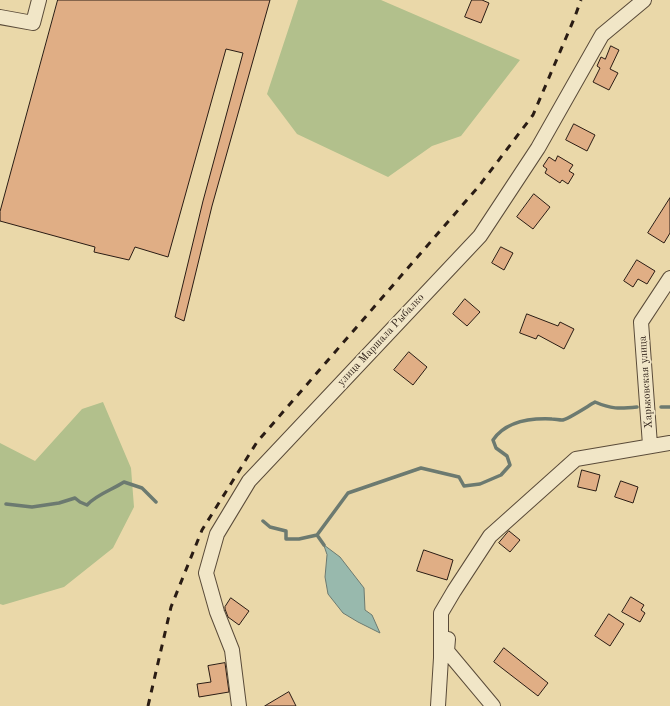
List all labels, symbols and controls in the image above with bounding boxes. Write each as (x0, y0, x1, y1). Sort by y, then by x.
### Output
street label: улица Маршала Рыбалко (335, 291, 427, 389)
street label: Харьковская улица (636, 335, 656, 429)

